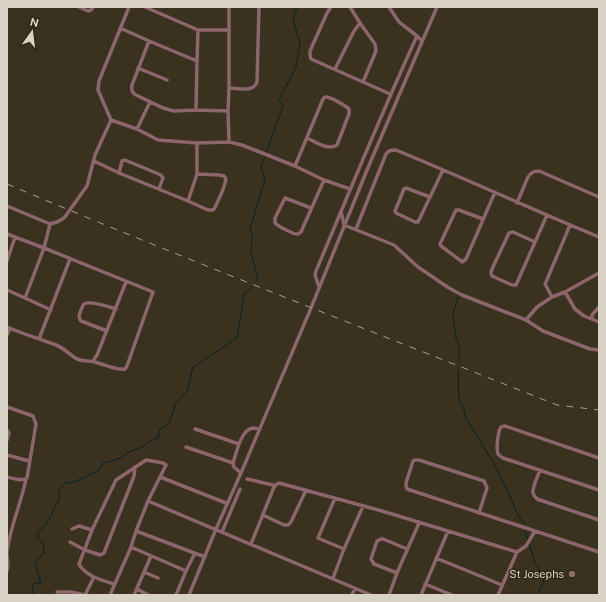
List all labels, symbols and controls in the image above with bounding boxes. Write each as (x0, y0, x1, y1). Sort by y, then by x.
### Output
north arrow (12, 12, 52, 52)
text: N (29, 15, 40, 29)
place label: St Josephs (509, 568, 564, 580)
marker: St Josephs (567, 569, 577, 579)

